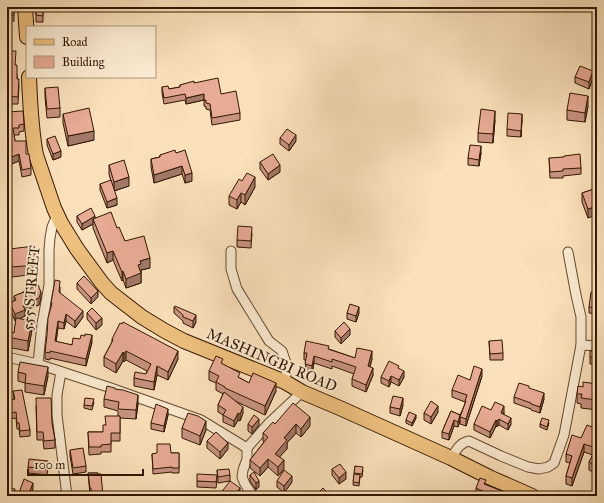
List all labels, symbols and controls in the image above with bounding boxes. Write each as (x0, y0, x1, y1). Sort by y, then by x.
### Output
legend (26, 26, 156, 78)
text: Road (62, 35, 88, 49)
text: Building (62, 55, 105, 70)
street label: 555 STREET (18, 245, 44, 331)
street label: MASHINGBI ROAD (204, 324, 340, 396)
scale bar (28, 451, 143, 477)
text: 100 m (34, 458, 65, 472)

